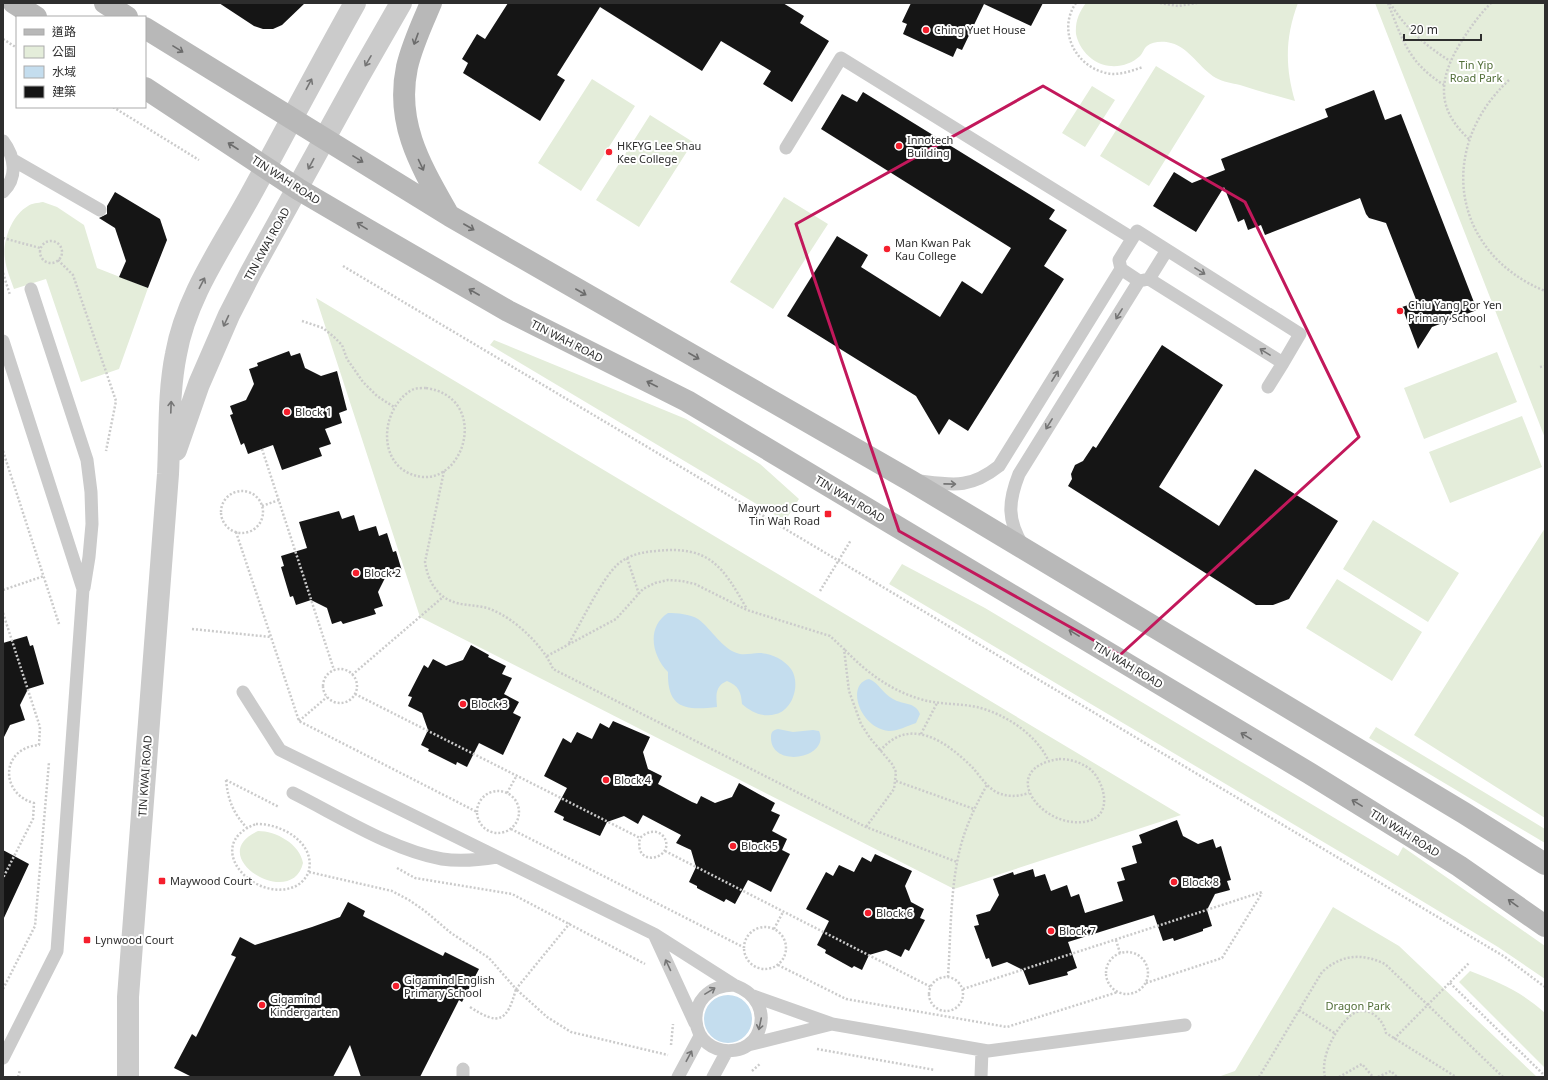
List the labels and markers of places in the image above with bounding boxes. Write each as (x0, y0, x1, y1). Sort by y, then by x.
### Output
place label: Ching Yuet House (934, 22, 1026, 37)
marker: Ching Yuet House (921, 25, 931, 35)
place label: Innotech Building (907, 132, 953, 160)
place label: HKFYG Lee Shau Kee College (617, 138, 701, 166)
marker: Innotech Building (894, 141, 904, 151)
marker: HKFYG Lee Shau Kee College (604, 147, 614, 157)
place label: Man Kwan Pak Kau College (895, 235, 971, 263)
marker: Man Kwan Pak Kau College (882, 244, 892, 254)
place label: Chiu Yang Por Yen Primary School (1408, 297, 1502, 325)
marker: Chiu Yang Por Yen Primary School (1395, 306, 1405, 316)
place label: Block 1 (295, 404, 332, 419)
marker: Block 1 (282, 407, 292, 417)
place label: Maywood Court Tin Wah Road (738, 500, 820, 528)
marker: Maywood Court Tin Wah Road (823, 509, 833, 519)
place label: Block 2 (364, 565, 401, 580)
marker: Block 2 (351, 568, 361, 578)
place label: Block 3 (471, 696, 508, 711)
marker: Block 3 (458, 699, 468, 709)
place label: Block 4 (614, 772, 652, 787)
marker: Block 4 (601, 775, 611, 785)
place label: Block 5 (741, 838, 778, 853)
marker: Block 5 (728, 841, 738, 851)
place label: Maywood Court (170, 873, 252, 888)
place label: Block 8 (1182, 874, 1219, 889)
marker: Maywood Court (157, 876, 167, 886)
marker: Block 8 (1169, 877, 1179, 887)
place label: Block 6 (876, 905, 913, 920)
marker: Block 6 (863, 908, 873, 918)
place label: Block 7 (1059, 923, 1096, 938)
marker: Block 7 (1046, 926, 1056, 936)
place label: Lynwood Court (95, 932, 174, 947)
marker: Lynwood Court (82, 935, 92, 945)
place label: Gigamind English Primary School (404, 972, 495, 1000)
marker: Gigamind English Primary School (391, 981, 401, 991)
place label: Gigamind Kindergarten (270, 991, 338, 1019)
marker: Gigamind Kindergarten (257, 1000, 267, 1010)

